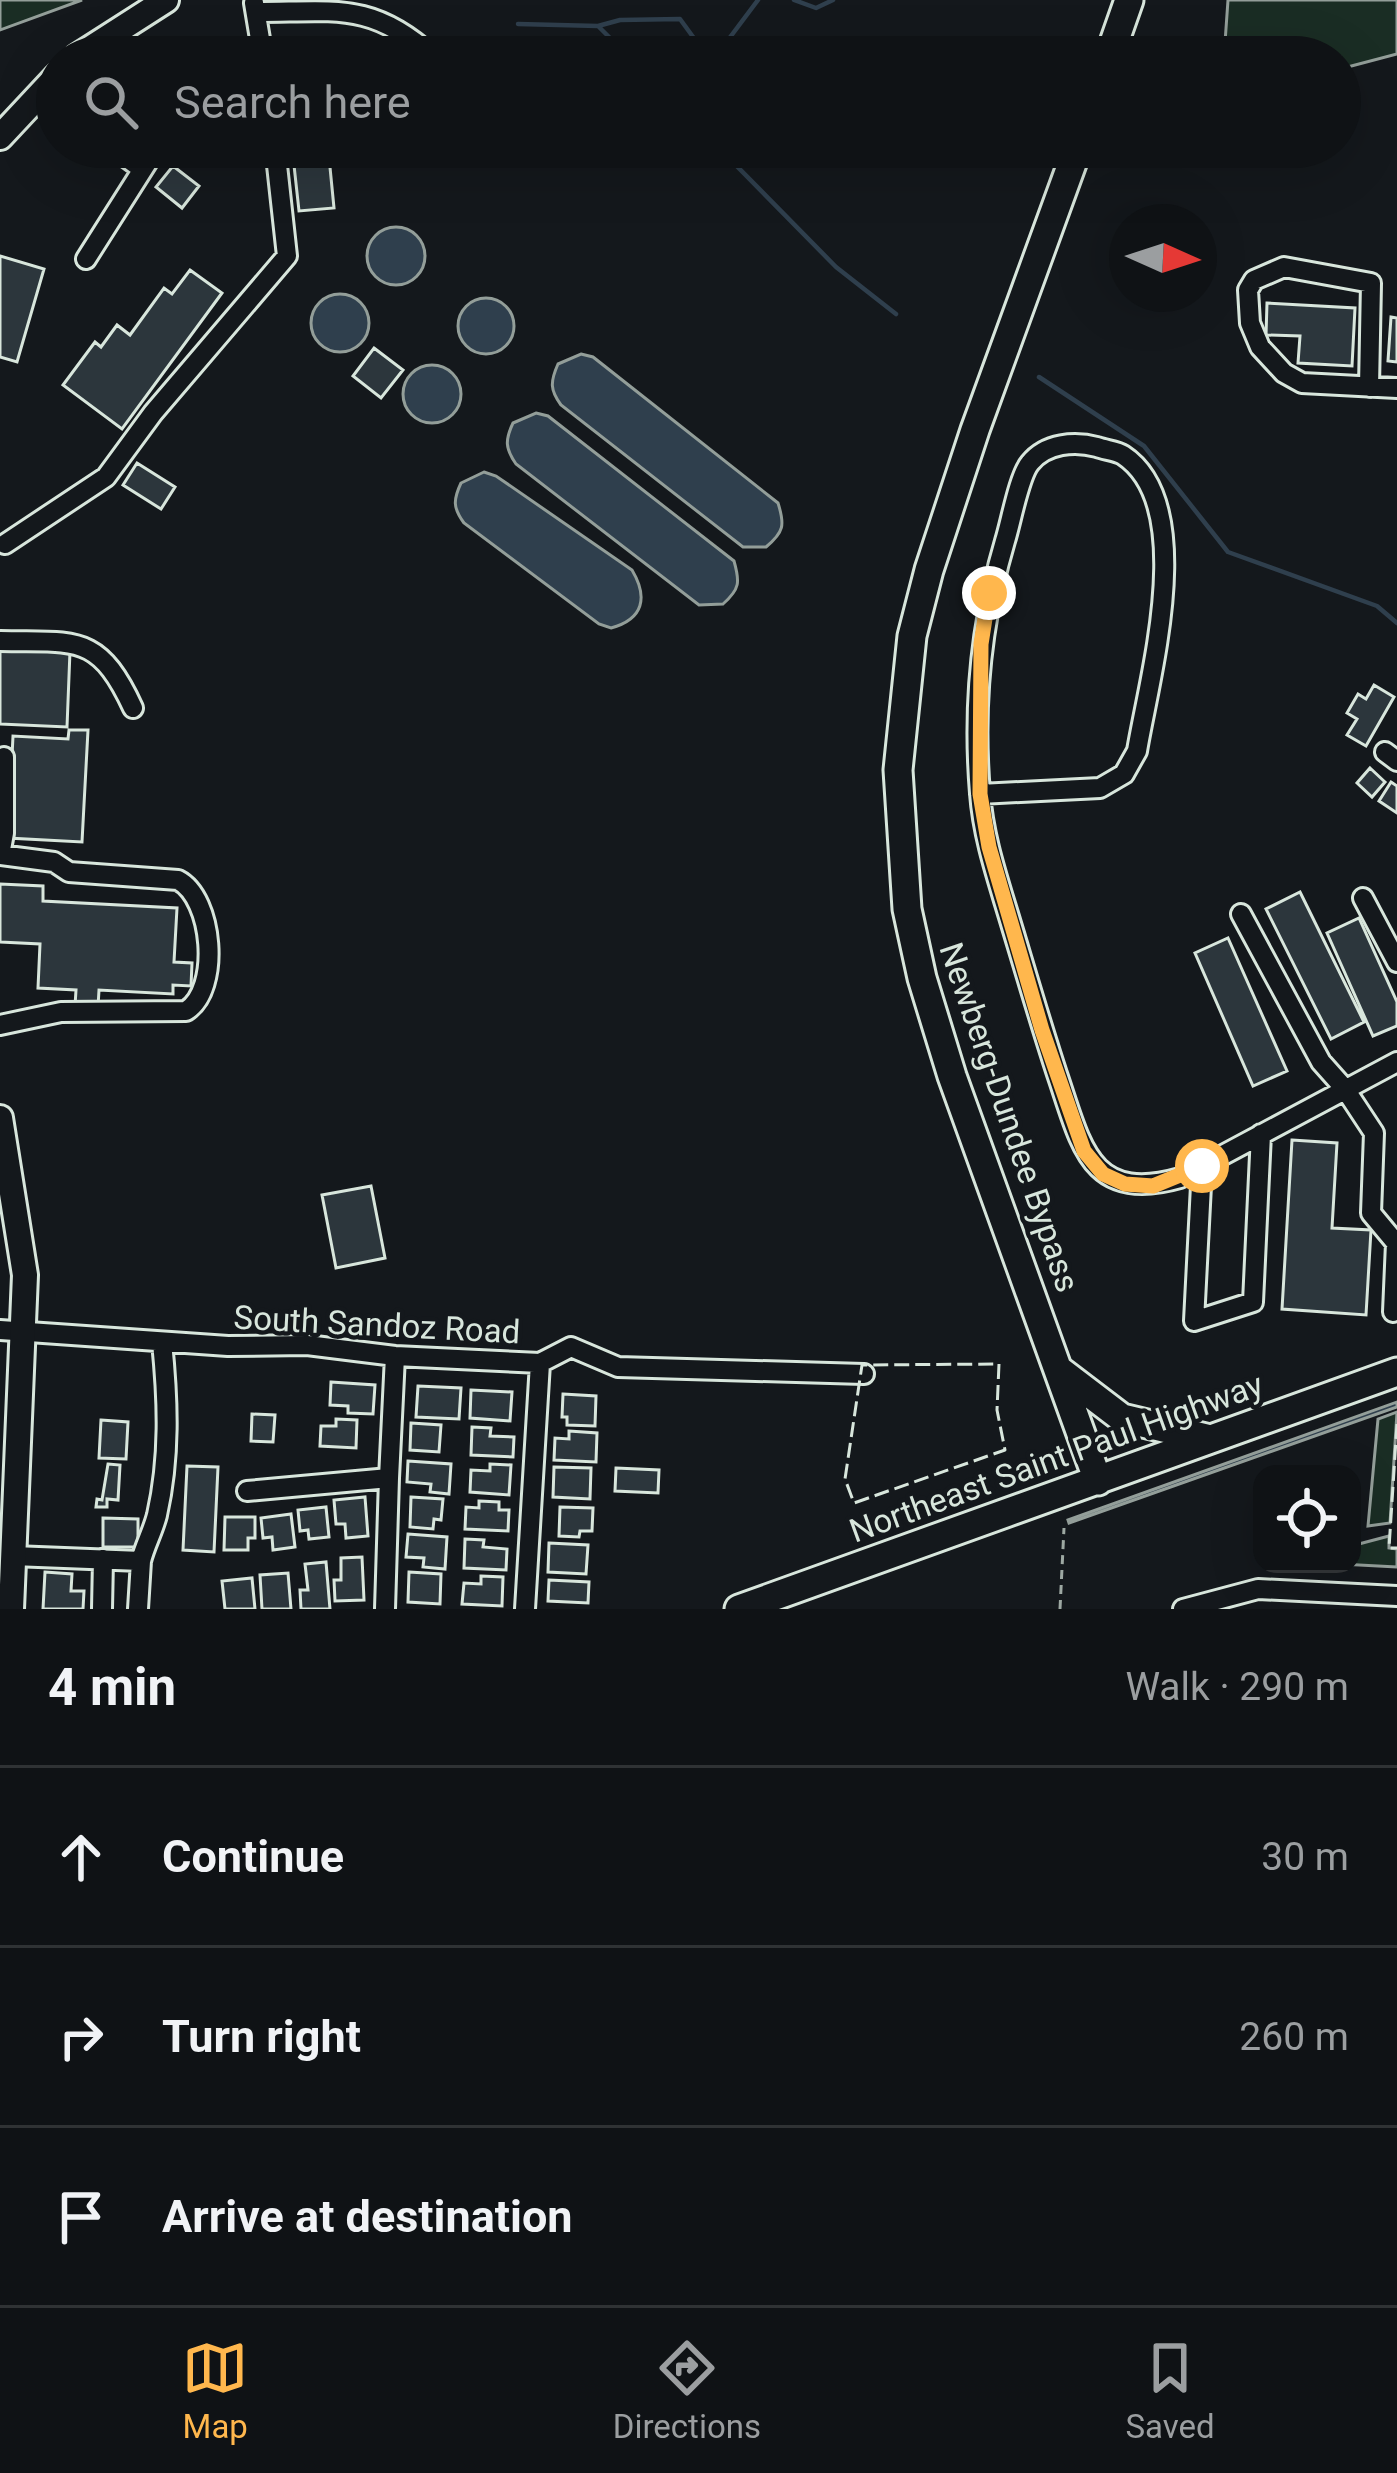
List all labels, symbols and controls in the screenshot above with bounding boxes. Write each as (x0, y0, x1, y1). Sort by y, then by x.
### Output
search box (36, 36, 1361, 168)
icon: search (78, 69, 144, 135)
text: Search here (174, 76, 411, 129)
north arrow (1109, 204, 1217, 312)
route end (962, 566, 1016, 620)
street label: Newberg-Dundee Bypass (931, 937, 1088, 1297)
route start (1175, 1139, 1229, 1193)
street label: South Sandoz Road (233, 1298, 521, 1351)
street label: Northeast Saint Paul Highway (844, 1364, 1268, 1551)
map controls (1253, 1465, 1361, 1573)
button: locate (1253, 1465, 1361, 1573)
text: 4 min (48, 1658, 176, 1717)
text: Walk · 290 m (1125, 1664, 1349, 1710)
icon: ahead (48, 1824, 114, 1890)
text: Continue (162, 1830, 344, 1883)
text: 30 m (1261, 1834, 1349, 1880)
icon: right (48, 2004, 114, 2070)
text: Turn right (162, 2010, 361, 2063)
text: 260 m (1239, 2014, 1349, 2060)
icon: arrive (48, 2184, 114, 2250)
text: Arrive at destination (162, 2190, 573, 2243)
tab: Map (182, 2335, 248, 2446)
tab: Directions (613, 2335, 761, 2446)
tab: Saved (1126, 2335, 1215, 2446)

